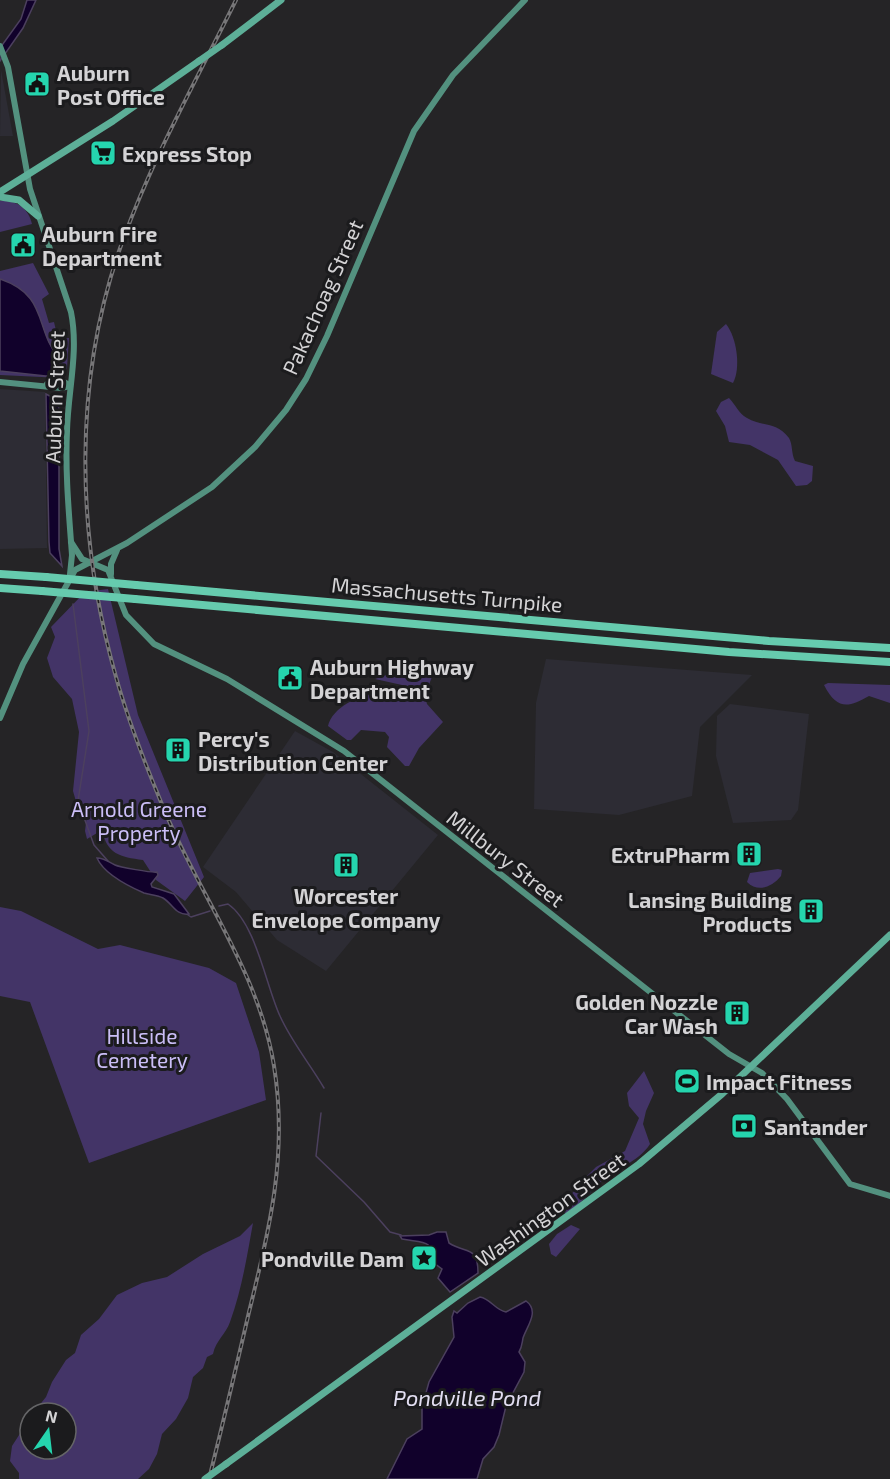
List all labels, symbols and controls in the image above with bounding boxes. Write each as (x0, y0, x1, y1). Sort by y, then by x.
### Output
place label: Auburn Post Office (57, 60, 165, 109)
public building icon: Auburn Post Office (22, 69, 52, 99)
supermarket icon: Express Stop (88, 138, 118, 168)
place label: Express Stop (122, 141, 252, 166)
street label: Pakachoag Street (277, 216, 367, 378)
place label: Auburn Fire Department (42, 221, 162, 270)
public building icon: Auburn Fire Department (8, 230, 38, 260)
street label: Auburn Street (39, 330, 69, 464)
street label: Massachusetts Turnpike (330, 571, 564, 617)
place label: Auburn Highway Department (310, 654, 474, 703)
public building icon: Auburn Highway Department (275, 663, 305, 693)
place label: Percy's Distribution Center (198, 726, 388, 775)
building icon: Percy's Distribution Center (163, 735, 193, 765)
park label: Arnold Greene Property (71, 796, 207, 845)
street label: Millbury Street (442, 804, 570, 912)
building icon: ExtruPharm (734, 839, 764, 869)
place label: ExtruPharm (611, 842, 730, 867)
building icon: Worcester Envelope Company (331, 850, 361, 880)
place label: Worcester Envelope Company (252, 883, 441, 933)
place label: Lansing Building Products (628, 887, 792, 936)
building icon: Lansing Building Products (796, 896, 826, 926)
place label: Golden Nozzle Car Wash (575, 989, 718, 1038)
building icon: Golden Nozzle Car Wash (722, 998, 752, 1028)
park label: Hillside Cemetery (96, 1023, 188, 1072)
sports icon: Impact Fitness (672, 1066, 702, 1096)
place label: Impact Fitness (706, 1069, 852, 1094)
bank icon: Santander (729, 1111, 759, 1141)
place label: Santander (764, 1114, 867, 1139)
street label: Washington Street (471, 1146, 629, 1272)
place icon: Pondville Dam (409, 1243, 439, 1273)
place label: Pondville Dam (261, 1246, 404, 1271)
water label: Pondville Pond (393, 1384, 541, 1410)
north arrow (18, 1401, 78, 1461)
text: N (44, 1405, 60, 1427)

